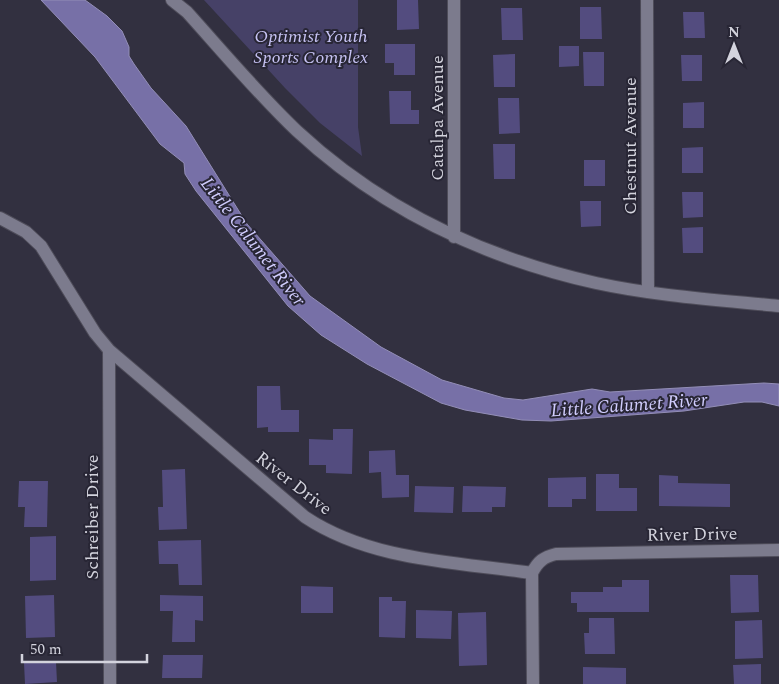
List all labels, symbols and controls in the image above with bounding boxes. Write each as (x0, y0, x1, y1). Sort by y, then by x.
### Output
north arrow (709, 20, 759, 70)
text: N (728, 22, 740, 43)
park label: Optimist Youth Sports Complex (254, 23, 368, 71)
street label: Catalpa Avenue (424, 55, 451, 181)
street label: Chestnut Avenue (617, 77, 644, 215)
water label: Little Calumet River (193, 171, 313, 313)
water label: Little Calumet River (550, 386, 709, 425)
street label: River Drive (250, 445, 338, 522)
street label: Schreiber Drive (79, 454, 106, 580)
street label: River Drive (646, 520, 738, 549)
scale bar (22, 632, 148, 664)
text: 50 m (30, 638, 62, 661)

